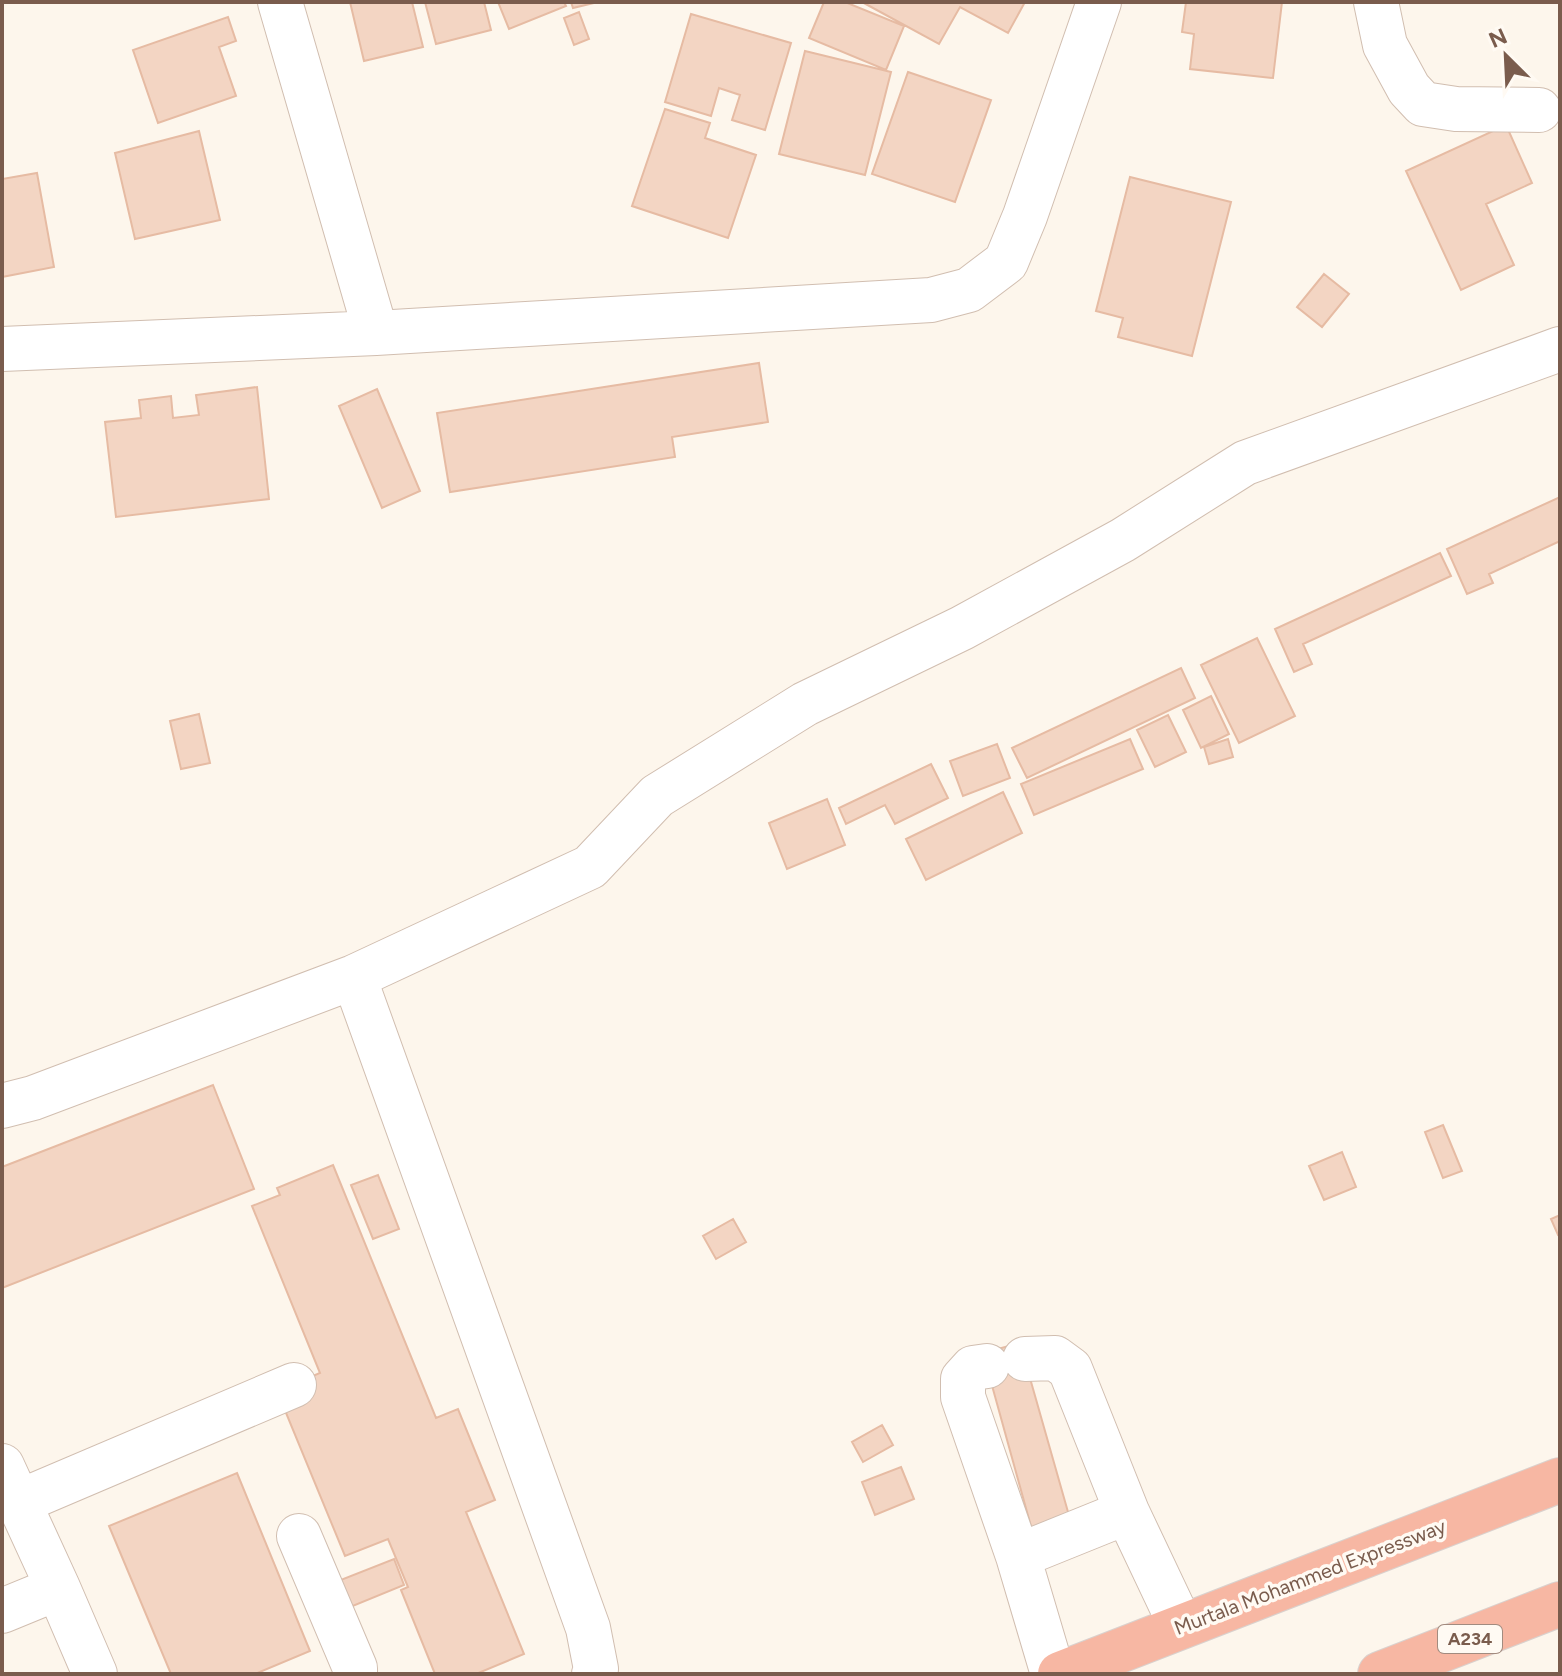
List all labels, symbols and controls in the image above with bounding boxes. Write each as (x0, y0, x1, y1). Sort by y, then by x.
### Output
north arrow (1466, 16, 1546, 96)
text: N (1485, 22, 1511, 54)
street label: Murtala Mohammed Expressway (1171, 1514, 1450, 1640)
road number: A234 (1438, 1625, 1502, 1653)

